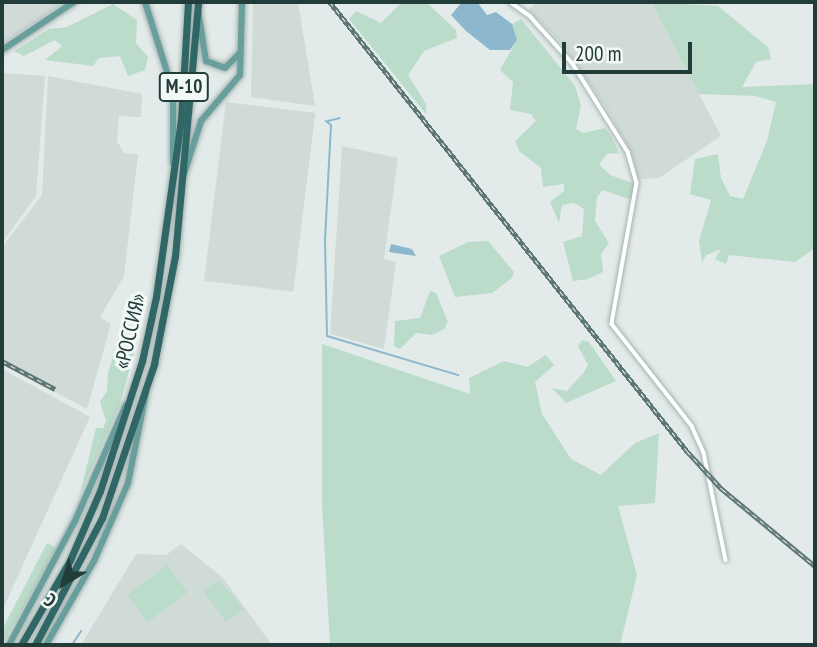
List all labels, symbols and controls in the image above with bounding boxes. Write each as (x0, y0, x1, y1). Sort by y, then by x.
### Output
scale bar (565, 28, 694, 72)
text: 200 m (575, 40, 621, 67)
road number: М-10 (158, 72, 210, 102)
street label: «РОССИЯ» (109, 291, 151, 371)
north arrow (28, 549, 98, 619)
text: С (39, 588, 61, 613)

